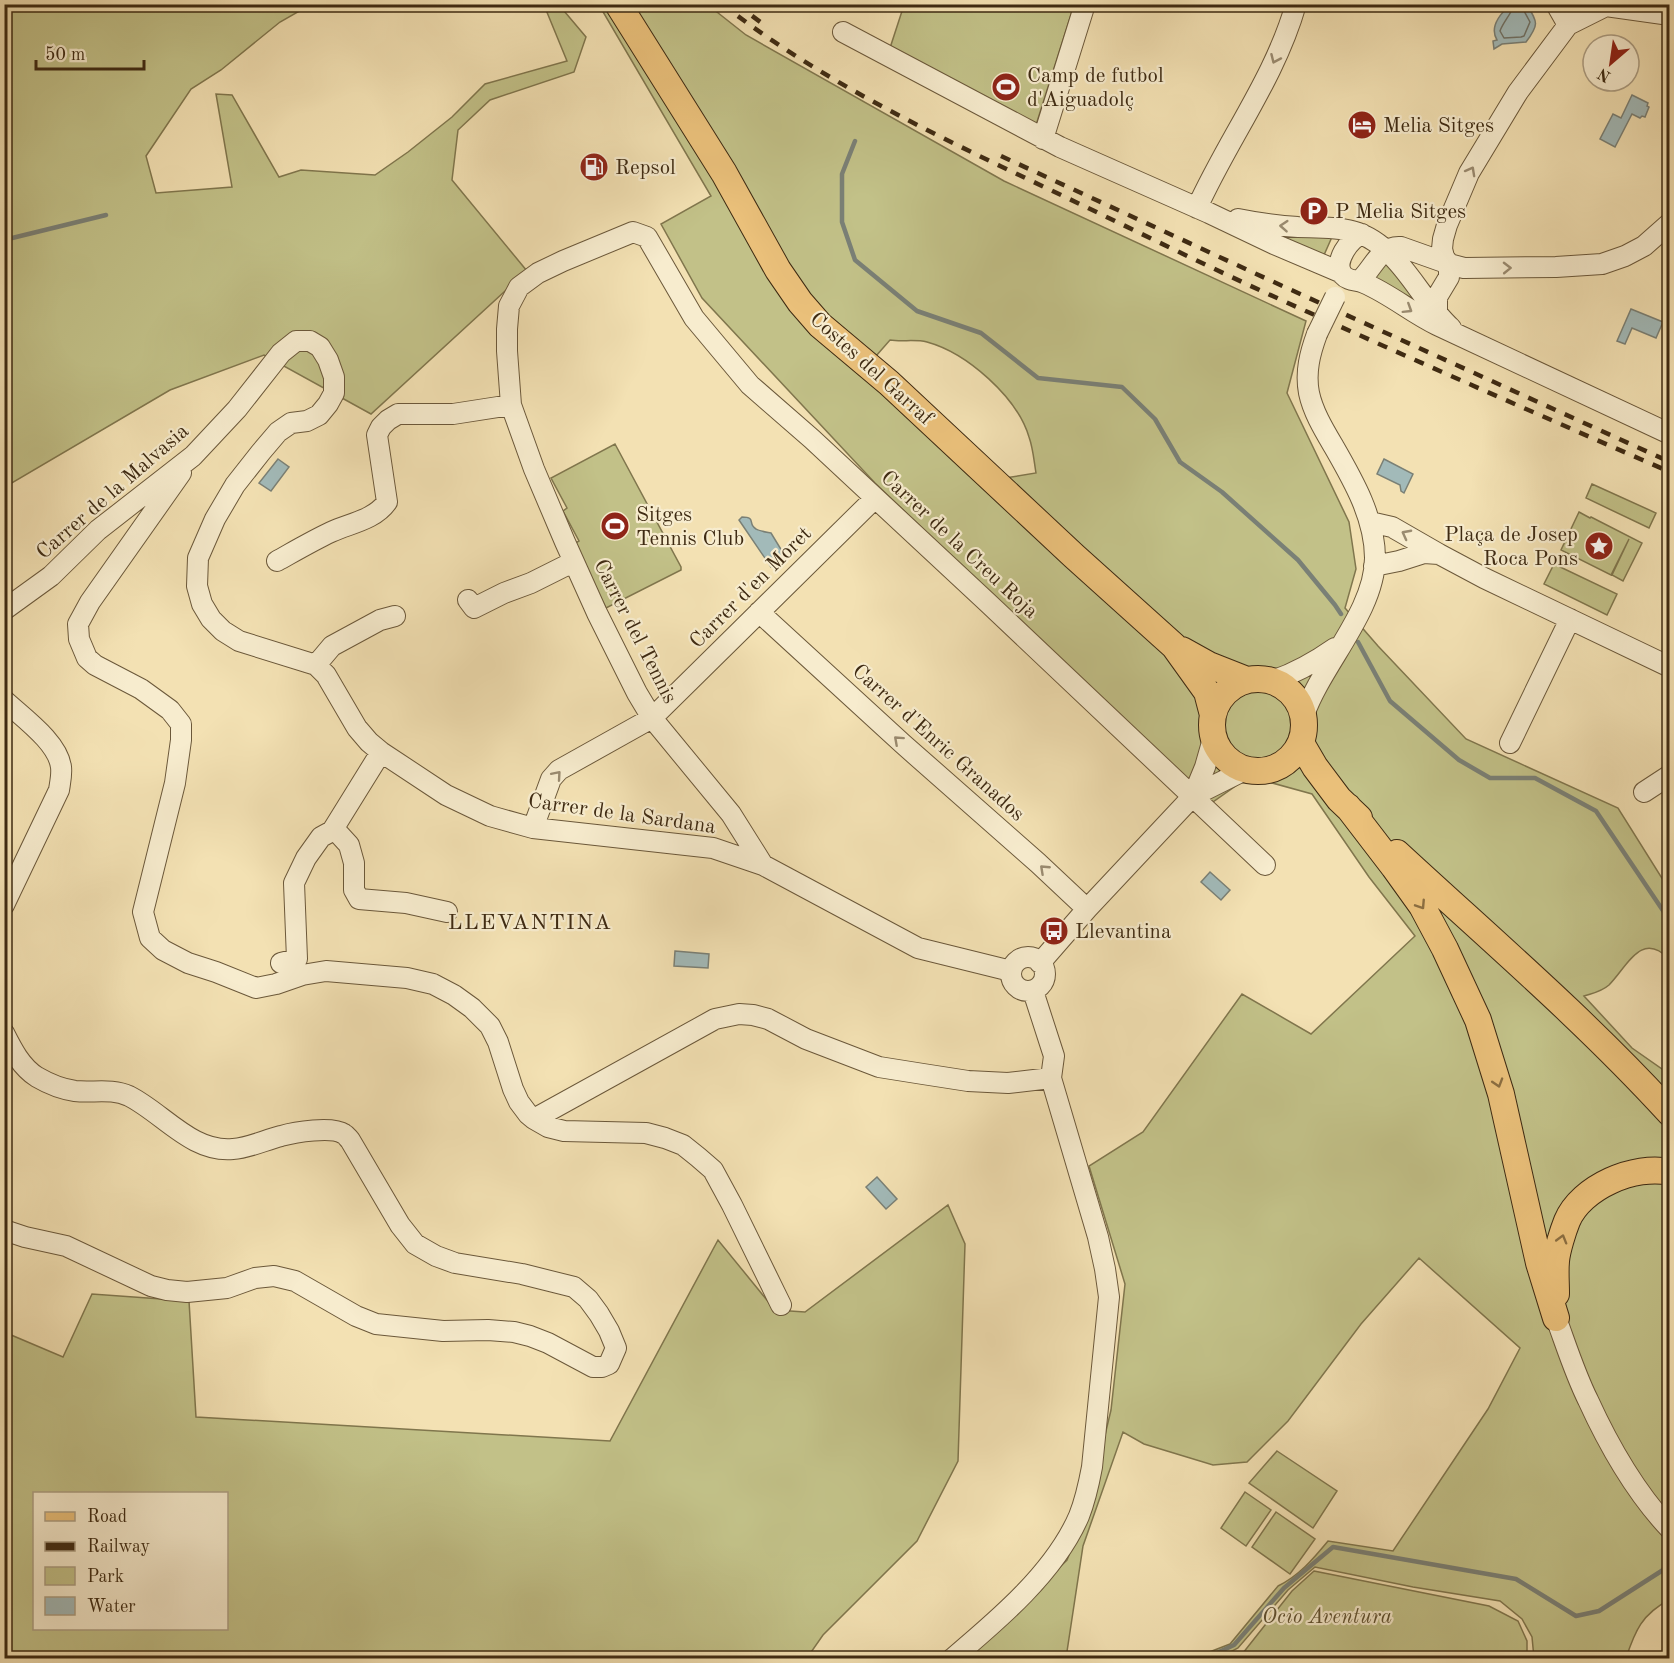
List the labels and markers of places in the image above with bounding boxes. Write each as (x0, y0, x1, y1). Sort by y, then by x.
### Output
place label: Camp de futbol d'Aiguadolç (1027, 66, 1164, 111)
sports icon: Camp de futbol d'Aiguadolç (990, 71, 1022, 103)
hotel icon: Melia Sitges (1346, 109, 1378, 141)
place label: Melia Sitges (1383, 116, 1494, 137)
fuel station icon: Repsol (578, 151, 610, 183)
place label: Repsol (615, 158, 676, 179)
parking icon: P Melia Sitges (1298, 195, 1330, 227)
place label: P Melia Sitges (1335, 202, 1466, 223)
place label: Sitges Tennis Club (636, 505, 744, 550)
sports icon: Sitges Tennis Club (599, 510, 631, 542)
place label: Plaça de Josep Roca Pons (1444, 525, 1578, 570)
place icon: Plaça de Josep Roca Pons (1583, 530, 1615, 562)
bus stop icon: Llevantina (1038, 915, 1070, 947)
place label: Llevantina (1075, 922, 1171, 943)

